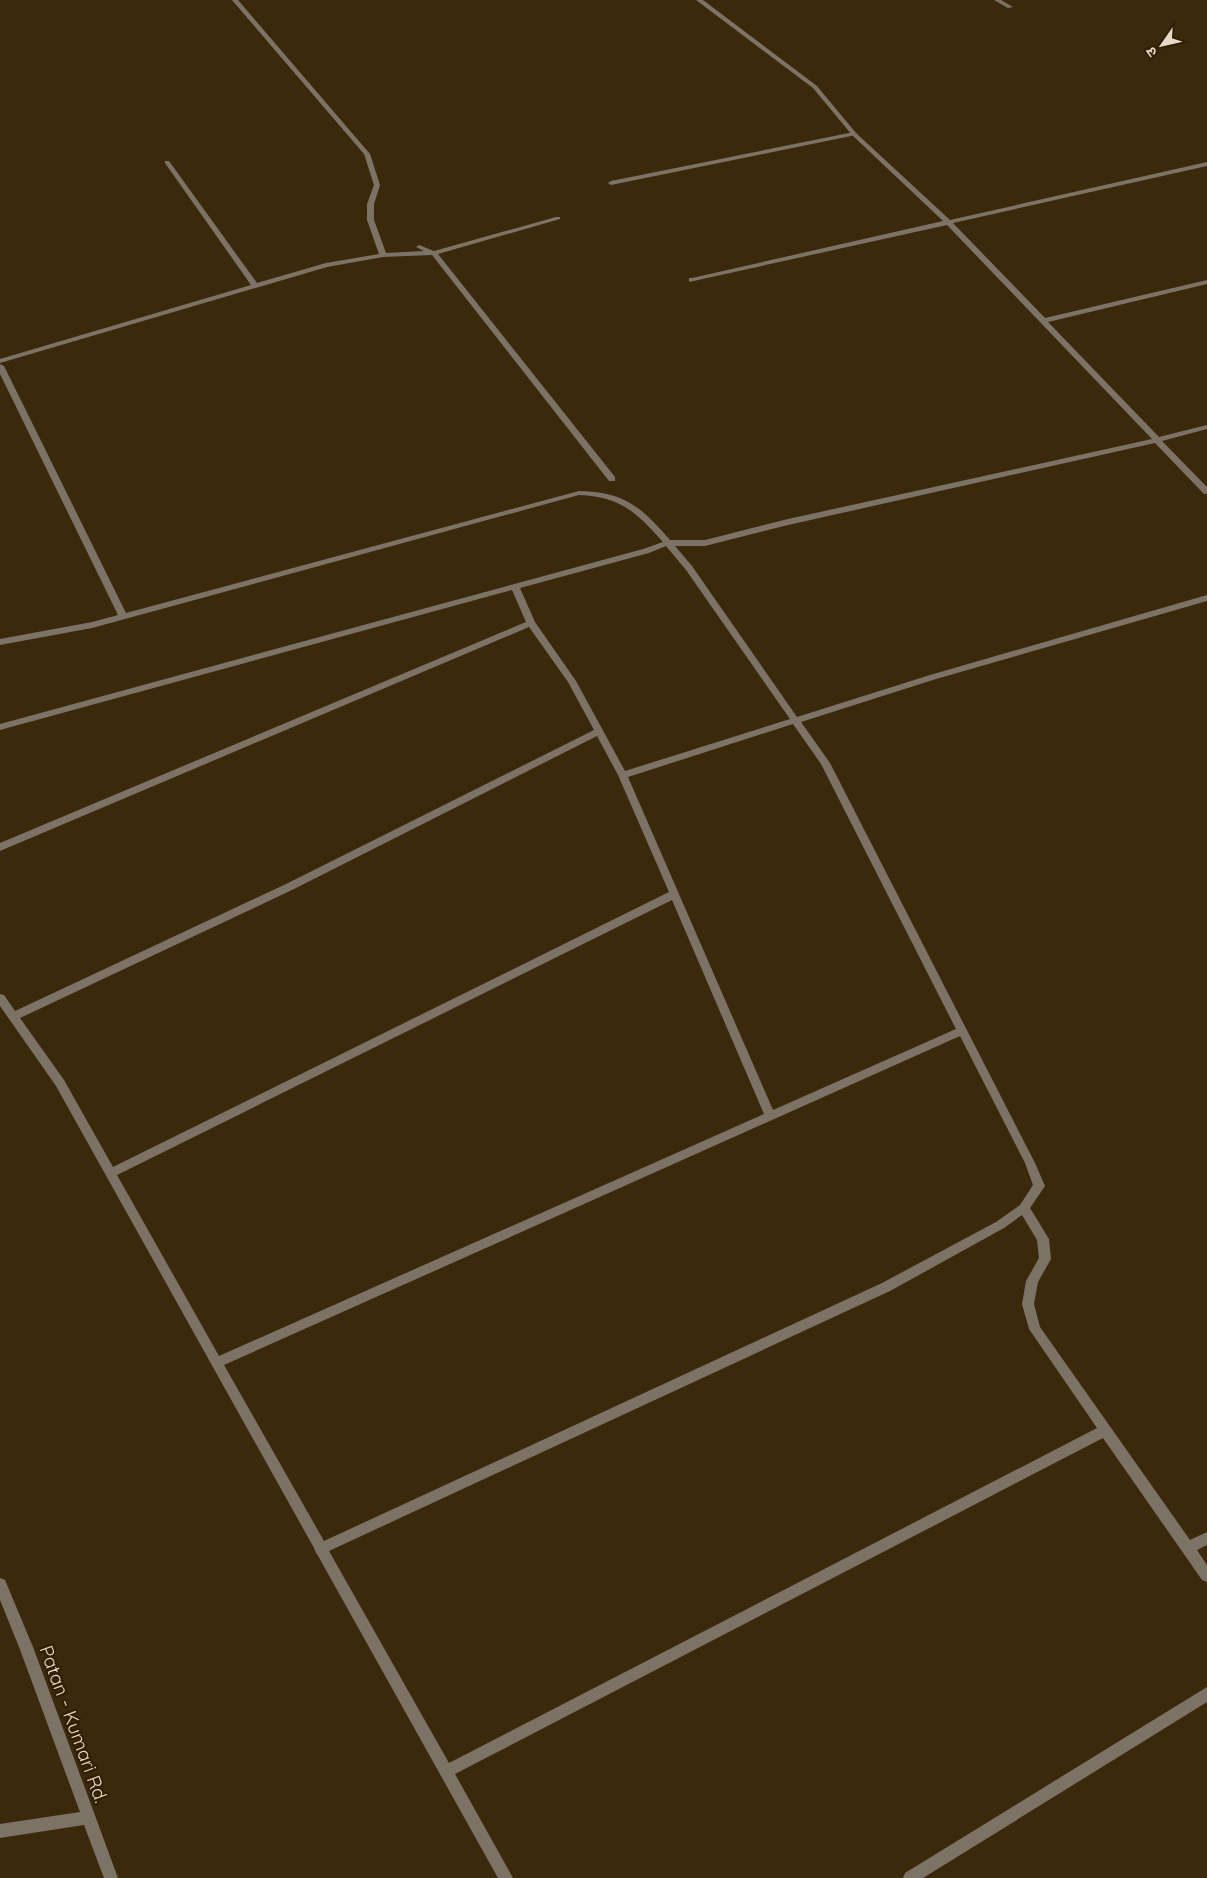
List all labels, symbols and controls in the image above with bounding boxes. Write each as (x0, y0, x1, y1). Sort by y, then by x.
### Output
north arrow (1137, 20, 1187, 70)
text: उ (1141, 43, 1161, 61)
street label: Patan - Kumari Rd. (34, 1642, 114, 1806)

